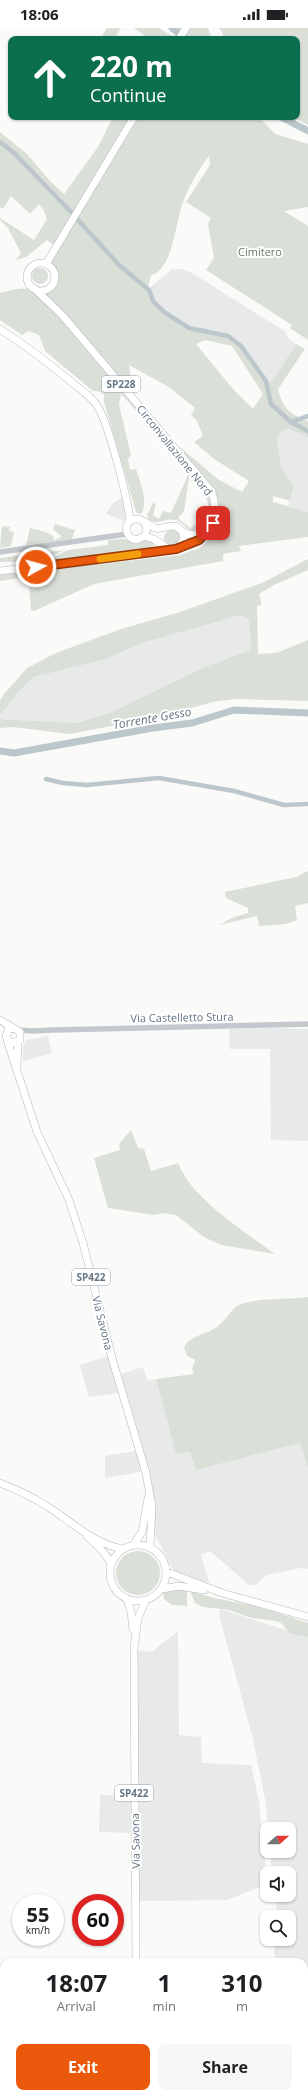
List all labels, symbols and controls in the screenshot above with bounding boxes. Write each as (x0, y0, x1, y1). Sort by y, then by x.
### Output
text: 18:06 (20, 4, 59, 24)
text: 220 m (90, 47, 173, 85)
icon: ahead (24, 52, 76, 104)
text: Continue (90, 83, 166, 107)
park label: Cimitero (238, 244, 282, 259)
road number: SP228 (102, 376, 140, 392)
street label: Circonvallazione Nord (134, 402, 216, 498)
pin (196, 506, 230, 540)
icon: arrive (202, 512, 224, 534)
position arrow (15, 546, 57, 588)
water label: Torrente Gesso (111, 703, 193, 733)
street label: Via Castelletto Stura (130, 1009, 234, 1025)
road number: SP422 (72, 1269, 110, 1285)
street label: Via Savona (89, 1294, 117, 1352)
road number: SP422 (115, 1785, 153, 1801)
street label: Via Savona (127, 1813, 143, 1869)
north arrow (260, 1822, 296, 1858)
map controls (260, 1822, 296, 1946)
button: sound (260, 1866, 296, 1902)
speed limit sign: 60 (72, 1894, 124, 1946)
text: 55 (27, 1901, 49, 1928)
button: search (260, 1910, 296, 1946)
text: km/h (26, 1923, 50, 1937)
text: 18:07 (45, 1966, 107, 1999)
text: 1 (157, 1966, 171, 1999)
text: 310 (221, 1966, 263, 1999)
text: Arrival (57, 1997, 96, 2015)
text: min (153, 1997, 176, 2015)
text: m (236, 1997, 248, 2015)
button: Exit (16, 2044, 150, 2090)
button: Share (158, 2044, 292, 2090)

